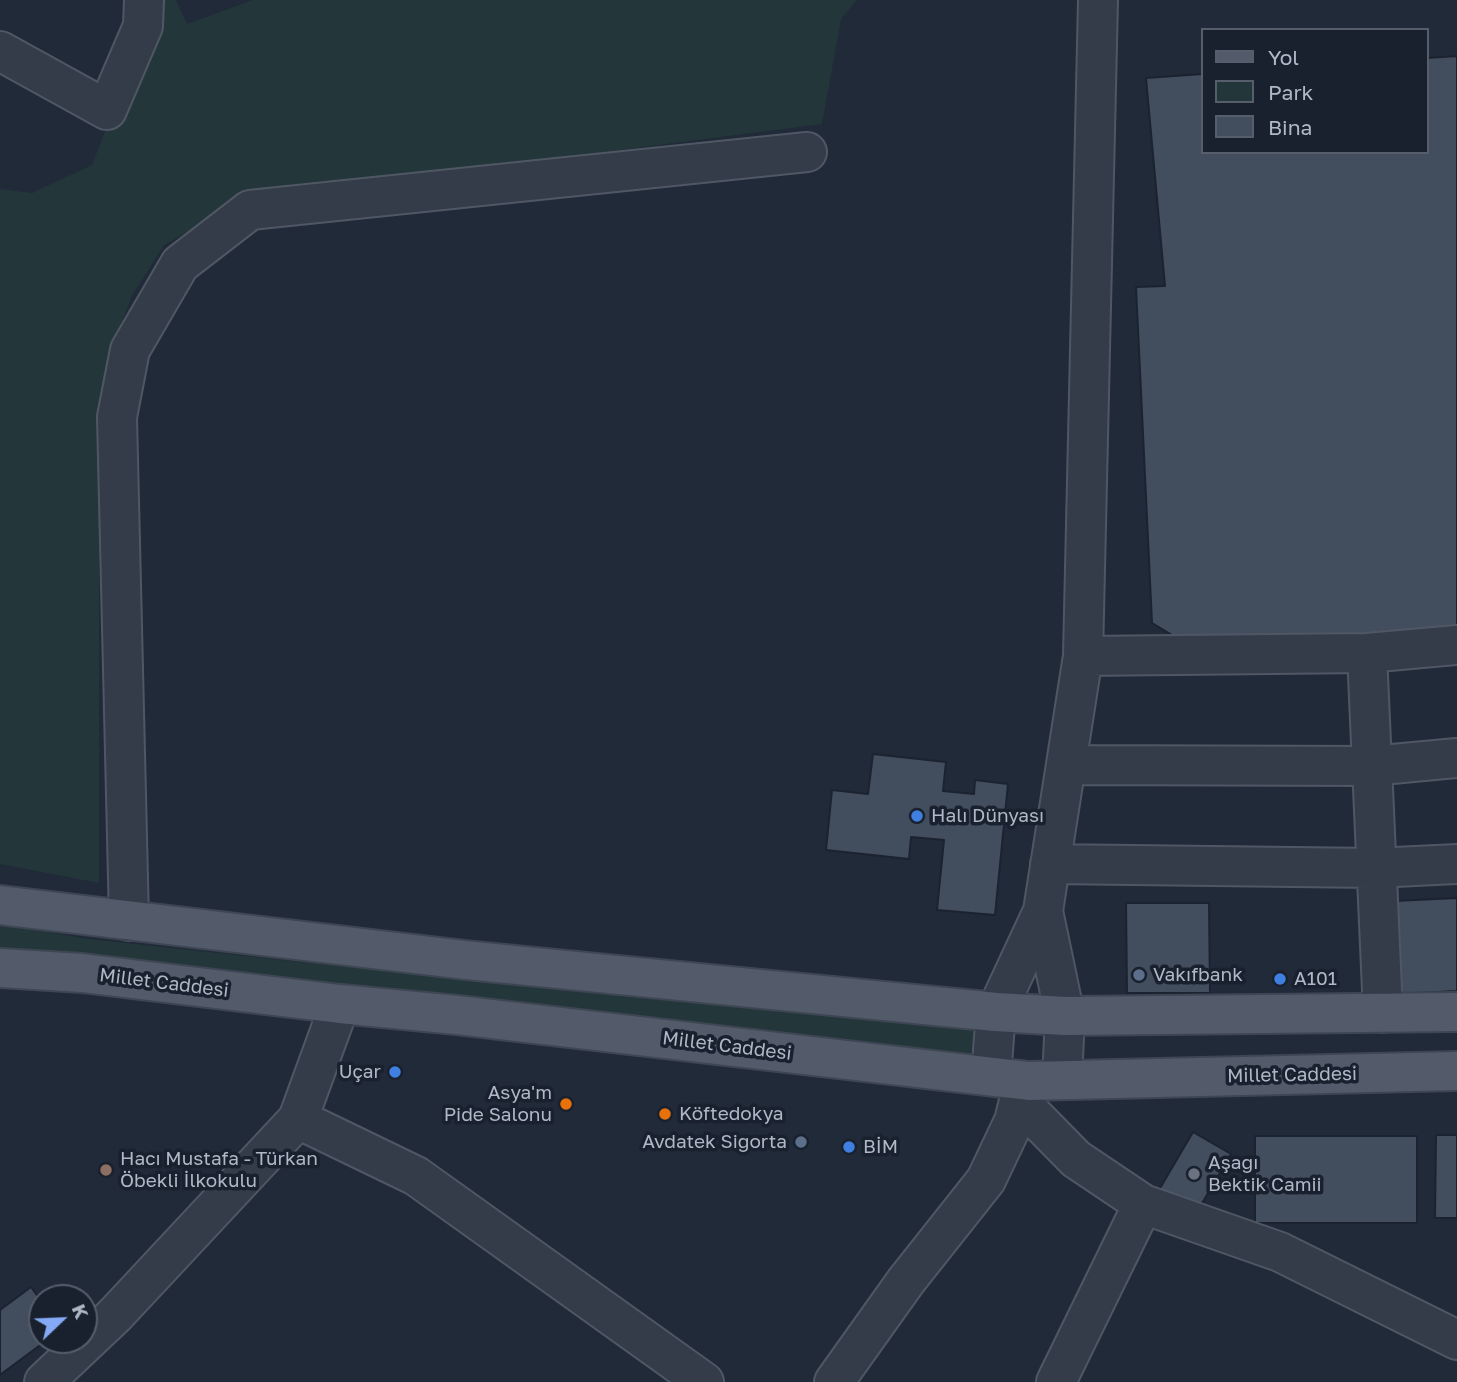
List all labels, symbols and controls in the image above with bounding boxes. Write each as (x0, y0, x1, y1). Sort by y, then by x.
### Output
legend (1202, 28, 1429, 154)
text: Yol (1268, 44, 1299, 70)
text: Park (1268, 79, 1313, 105)
text: Bina (1268, 114, 1312, 140)
place label: Halı Dünyası (931, 805, 1044, 827)
marker: Halı Dünyası (909, 808, 925, 824)
street label: Millet Caddesi (98, 964, 230, 1002)
place label: Vakıfbank (1153, 964, 1243, 986)
marker: Vakıfbank (1131, 967, 1147, 983)
place label: A101 (1294, 968, 1337, 990)
marker: A101 (1272, 971, 1288, 987)
street label: Millet Caddesi (661, 1027, 793, 1065)
place label: Uçar (339, 1061, 381, 1083)
street label: Millet Caddesi (1227, 1062, 1357, 1088)
marker: Uçar (387, 1064, 403, 1080)
place label: Asya'm Pide Salonu (444, 1082, 552, 1126)
marker: Asya'm Pide Salonu (558, 1096, 574, 1112)
place label: Köftedokya (679, 1103, 783, 1125)
marker: Köftedokya (657, 1106, 673, 1122)
place label: Avdatek Sigorta (642, 1131, 787, 1153)
marker: Avdatek Sigorta (793, 1134, 809, 1150)
place label: BİM (863, 1136, 898, 1158)
marker: BİM (841, 1139, 857, 1155)
place label: Hacı Mustafa - Türkan Öbekli İlkokulu (120, 1148, 318, 1192)
place label: Aşağı Bektik Camii (1208, 1152, 1322, 1196)
marker: Hacı Mustafa - Türkan Öbekli İlkokulu (98, 1162, 114, 1178)
marker: Aşağı Bektik Camii (1186, 1166, 1202, 1182)
north arrow (28, 1284, 98, 1354)
text: K (68, 1301, 94, 1322)

